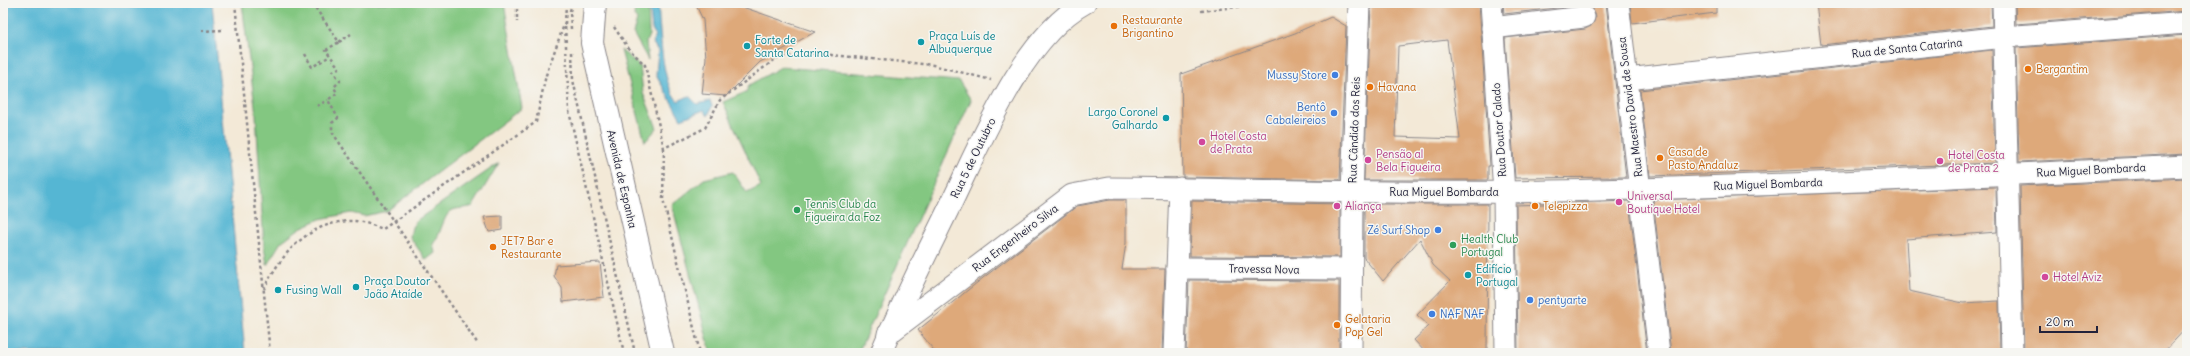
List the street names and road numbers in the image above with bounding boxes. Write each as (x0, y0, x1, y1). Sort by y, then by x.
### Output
street label: Rua de Santa Catarina (1851, 35, 1963, 61)
street label: Rua Maestro David de Sousa (1614, 36, 1646, 178)
street label: Rua Cândido dos Reis (1345, 76, 1363, 184)
street label: Rua Doutor Calado (1489, 82, 1509, 178)
street label: Rua 5 de Outubro (947, 115, 999, 201)
street label: Avenida de Espanha (604, 128, 640, 230)
street label: Rua Miguel Bombarda (2036, 160, 2146, 180)
street label: Rua Miguel Bombarda (1713, 175, 1823, 193)
street label: Rua Miguel Bombarda (1389, 185, 1499, 199)
street label: Rua Engenheiro Silva (969, 201, 1061, 275)
street label: Travessa Nova (1228, 261, 1300, 277)

